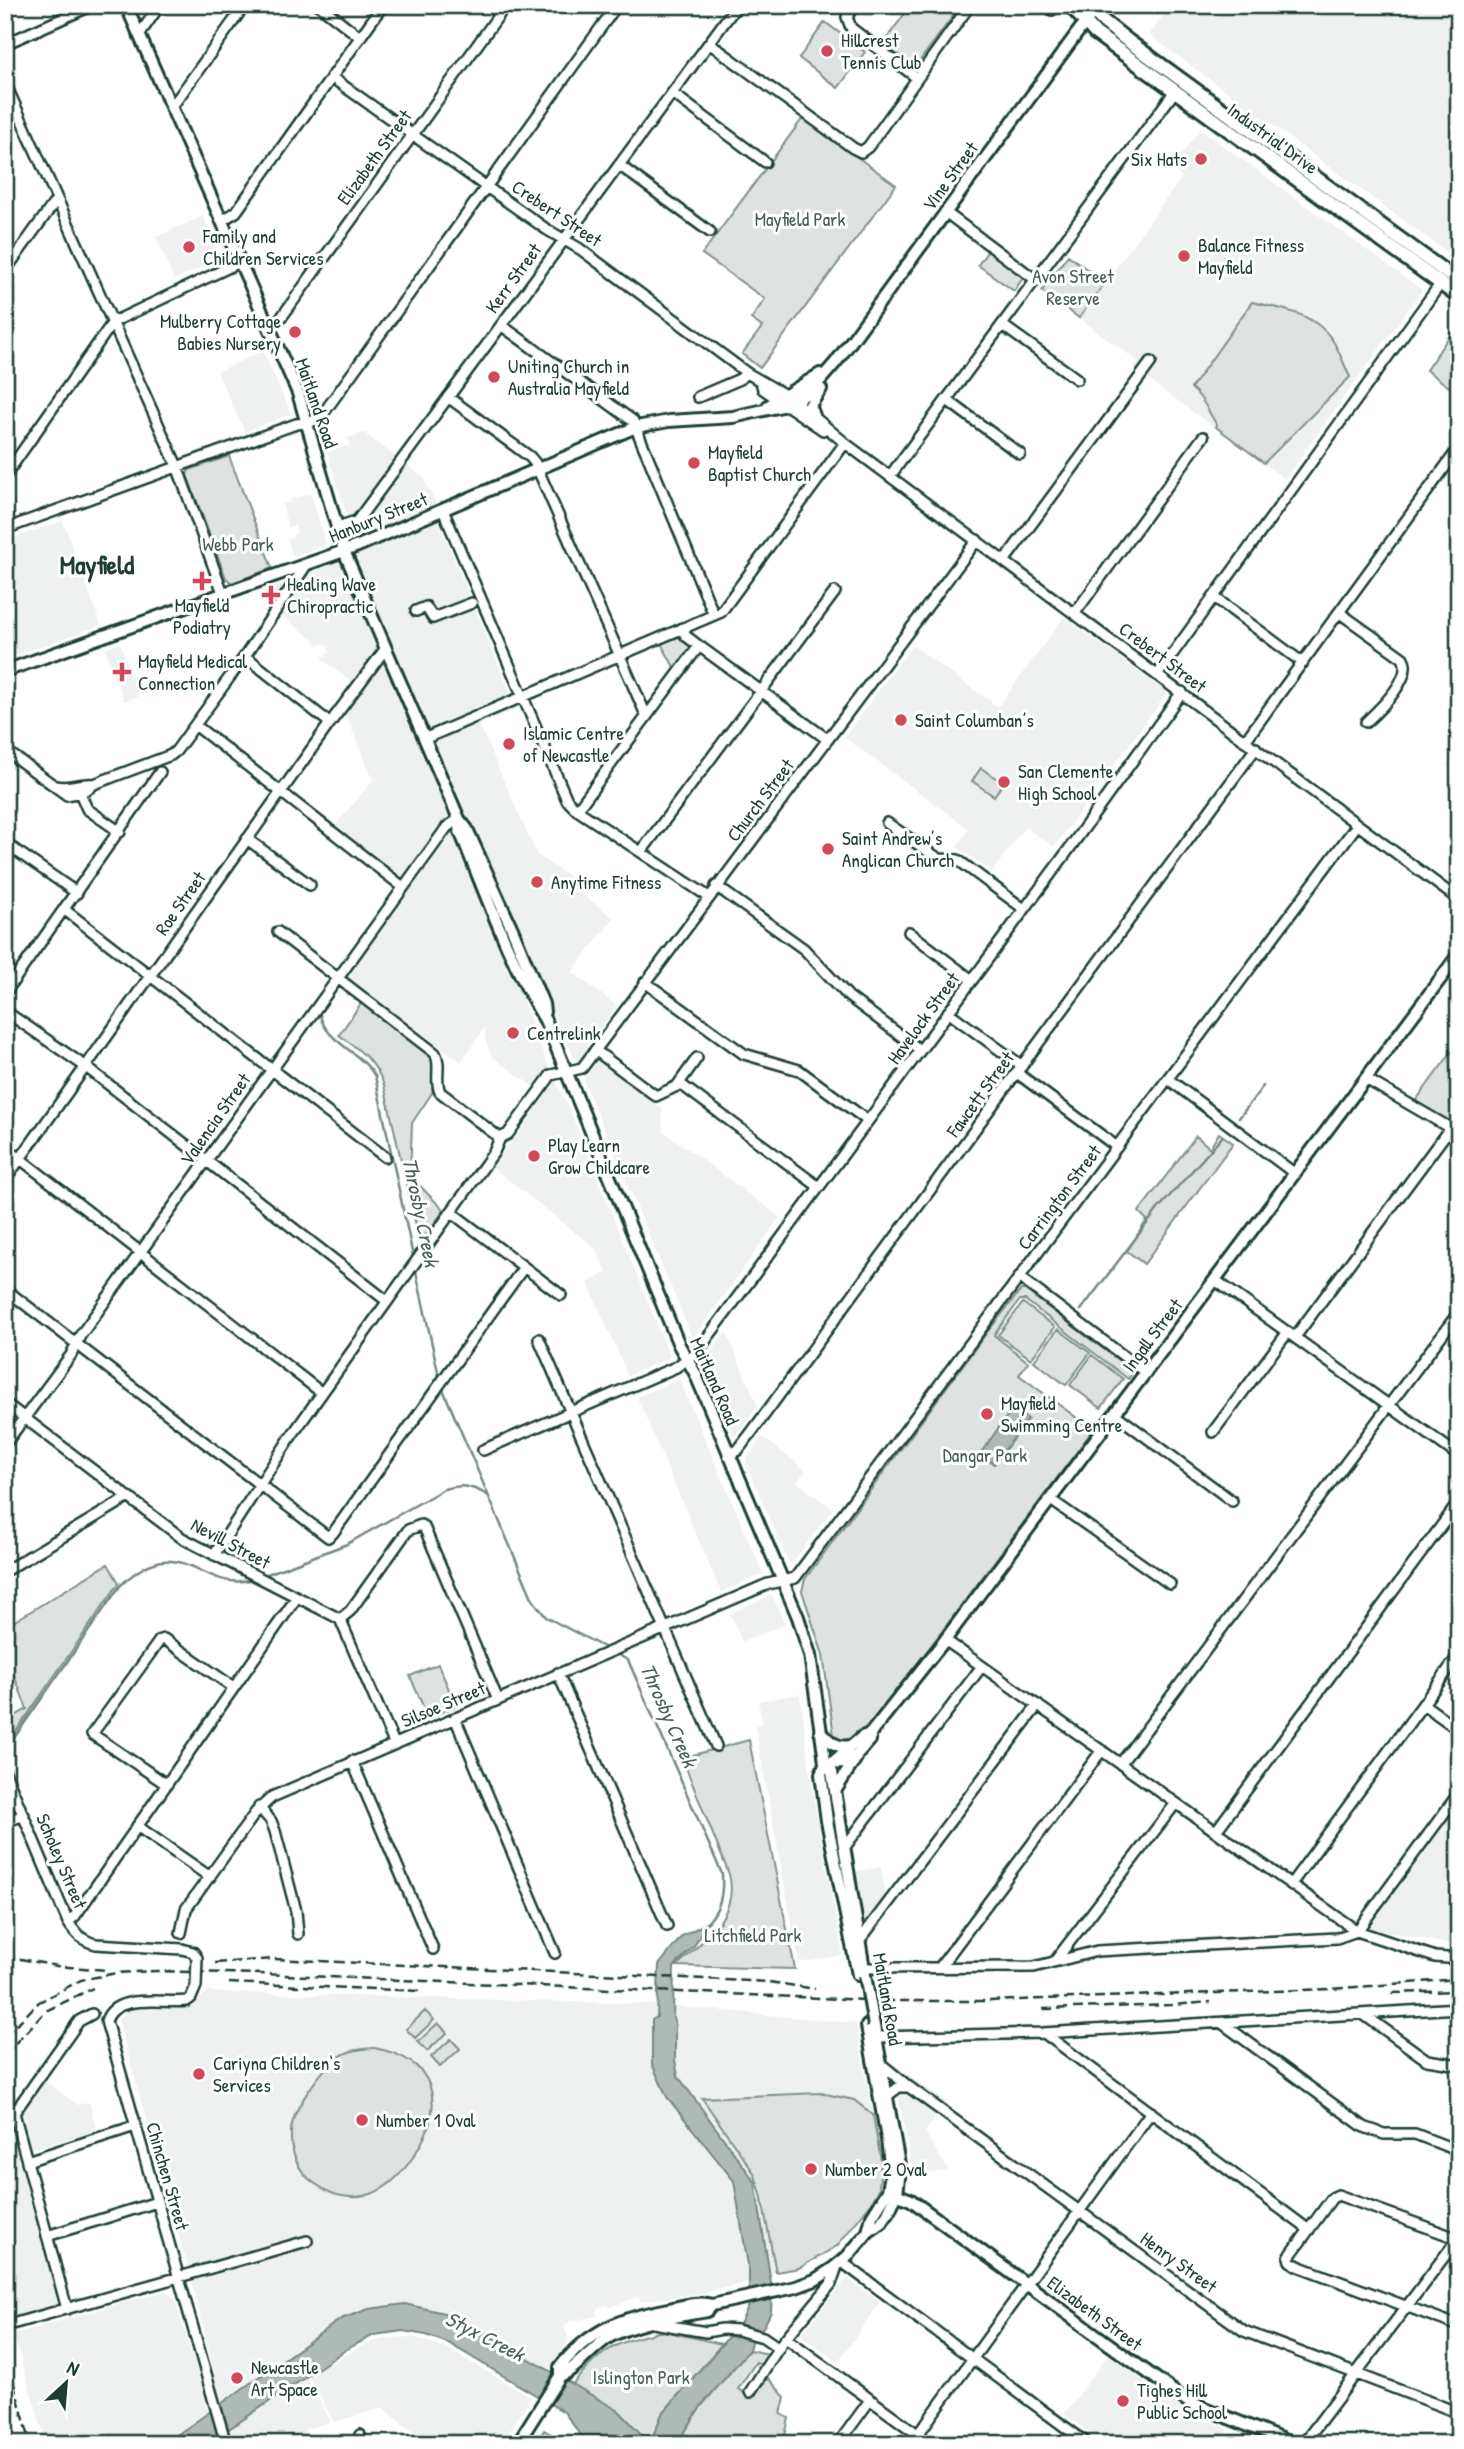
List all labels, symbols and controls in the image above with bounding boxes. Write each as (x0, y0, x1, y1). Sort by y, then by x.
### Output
place label: Hillcrest Tennis Club (841, 27, 922, 75)
marker: Hillcrest Tennis Club (819, 43, 835, 59)
street label: Industrial Drive (1222, 96, 1324, 180)
street label: Elizabeth Street (331, 104, 418, 210)
street label: Vine Street (916, 136, 984, 216)
place label: Six Hats (1131, 146, 1187, 172)
marker: Six Hats (1193, 151, 1209, 167)
street label: Crebert Street (507, 173, 607, 253)
park label: Mayfield Park (755, 206, 845, 232)
place label: Family and Children Services (202, 223, 324, 271)
place label: Balance Fitness Mayfield (1198, 232, 1304, 280)
street label: Kerr Street (479, 237, 548, 318)
marker: Family and Children Services (181, 239, 197, 255)
marker: Balance Fitness Mayfield (1176, 248, 1192, 264)
park label: Avon Street Reserve (1032, 263, 1114, 311)
place label: Mulberry Cottage Babies Nursery (160, 308, 281, 356)
marker: Mulberry Cottage Babies Nursery (287, 324, 303, 340)
place label: Uniting Church in Australia Mayfield (508, 353, 630, 401)
street label: Maitland Road (289, 355, 345, 452)
marker: Uniting Church in Australia Mayfield (486, 369, 502, 385)
place label: Mayfield Baptist Church (708, 439, 811, 487)
marker: Mayfield Baptist Church (686, 455, 702, 471)
street label: Hanbury Street (325, 485, 432, 549)
park label: Webb Park (202, 531, 274, 557)
district label: Mayfield (60, 547, 135, 583)
marker: Mayfield Podiatry (192, 571, 212, 591)
place label: Healing Wave Chiropractic (287, 571, 376, 619)
marker: Healing Wave Chiropractic (261, 585, 281, 605)
place label: Mayfield Podiatry (173, 592, 231, 640)
street label: Crebert Street (1114, 616, 1212, 699)
place label: Mayfield Medical Connection (138, 648, 248, 696)
marker: Mayfield Medical Connection (112, 662, 132, 682)
place label: Saint Columban’s (915, 707, 1034, 733)
marker: Saint Columban’s (893, 712, 909, 728)
place label: Islamic Centre of Newcastle (523, 720, 625, 768)
marker: Islamic Centre of Newcastle (501, 736, 517, 752)
street label: Church Street (720, 753, 800, 847)
place label: San Clemente High School (1018, 758, 1114, 806)
marker: San Clemente High School (996, 774, 1012, 790)
place label: Saint Andrew’s Anglican Church (842, 825, 954, 873)
marker: Saint Andrew’s Anglican Church (820, 841, 836, 857)
street label: Roe Street (149, 865, 212, 940)
place label: Anytime Fitness (551, 869, 661, 895)
marker: Anytime Fitness (529, 874, 545, 890)
street label: Havelock Street (881, 966, 966, 1069)
place label: Centrelink (527, 1020, 601, 1046)
marker: Centrelink (505, 1025, 521, 1041)
street label: Fawcett Street (940, 1046, 1020, 1143)
street label: Valencia Street (174, 1067, 257, 1170)
place label: Play Learn Grow Childcare (548, 1132, 651, 1180)
street label: Carrington Street (1011, 1139, 1107, 1255)
marker: Play Learn Grow Childcare (526, 1148, 542, 1164)
water label: Throsby Creek (395, 1155, 447, 1271)
street label: Ingall Street (1116, 1293, 1188, 1377)
street label: Maitland Road (684, 1333, 746, 1430)
place label: Mayfield Swimming Centre (1001, 1390, 1123, 1438)
marker: Mayfield Swimming Centre (979, 1406, 995, 1422)
park label: Dangar Park (943, 1442, 1027, 1468)
street label: Nevill Street (187, 1511, 276, 1575)
water label: Throsby Creek (633, 1659, 706, 1774)
street label: Silsoe Street (397, 1674, 490, 1733)
street label: Scholey Street (30, 1809, 94, 1913)
park label: Litchfield Park (705, 1922, 802, 1948)
street label: Maitland Road (867, 1951, 909, 2048)
place label: Cariyna Children‘s Services (213, 2050, 340, 2098)
marker: Cariyna Children‘s Services (191, 2066, 207, 2082)
place label: Number 1 Oval (376, 2107, 477, 2133)
marker: Number 1 Oval (354, 2112, 370, 2128)
street label: Chinchen Street (140, 2119, 196, 2234)
place label: Number 2 Oval (825, 2156, 928, 2182)
marker: Number 2 Oval (803, 2161, 819, 2177)
street label: Henry Street (1135, 2225, 1223, 2299)
street label: Elizabeth Street (1042, 2270, 1148, 2357)
water label: Styx Creek (441, 2304, 531, 2369)
north arrow (32, 2348, 102, 2418)
text: N (63, 2354, 84, 2382)
place label: Newcastle Art Space (251, 2354, 319, 2402)
park label: Islington Park (592, 2364, 690, 2390)
marker: Newcastle Art Space (229, 2370, 245, 2386)
place label: Tighes Hill Public School (1137, 2377, 1228, 2425)
marker: Tighes Hill Public School (1115, 2393, 1131, 2409)

